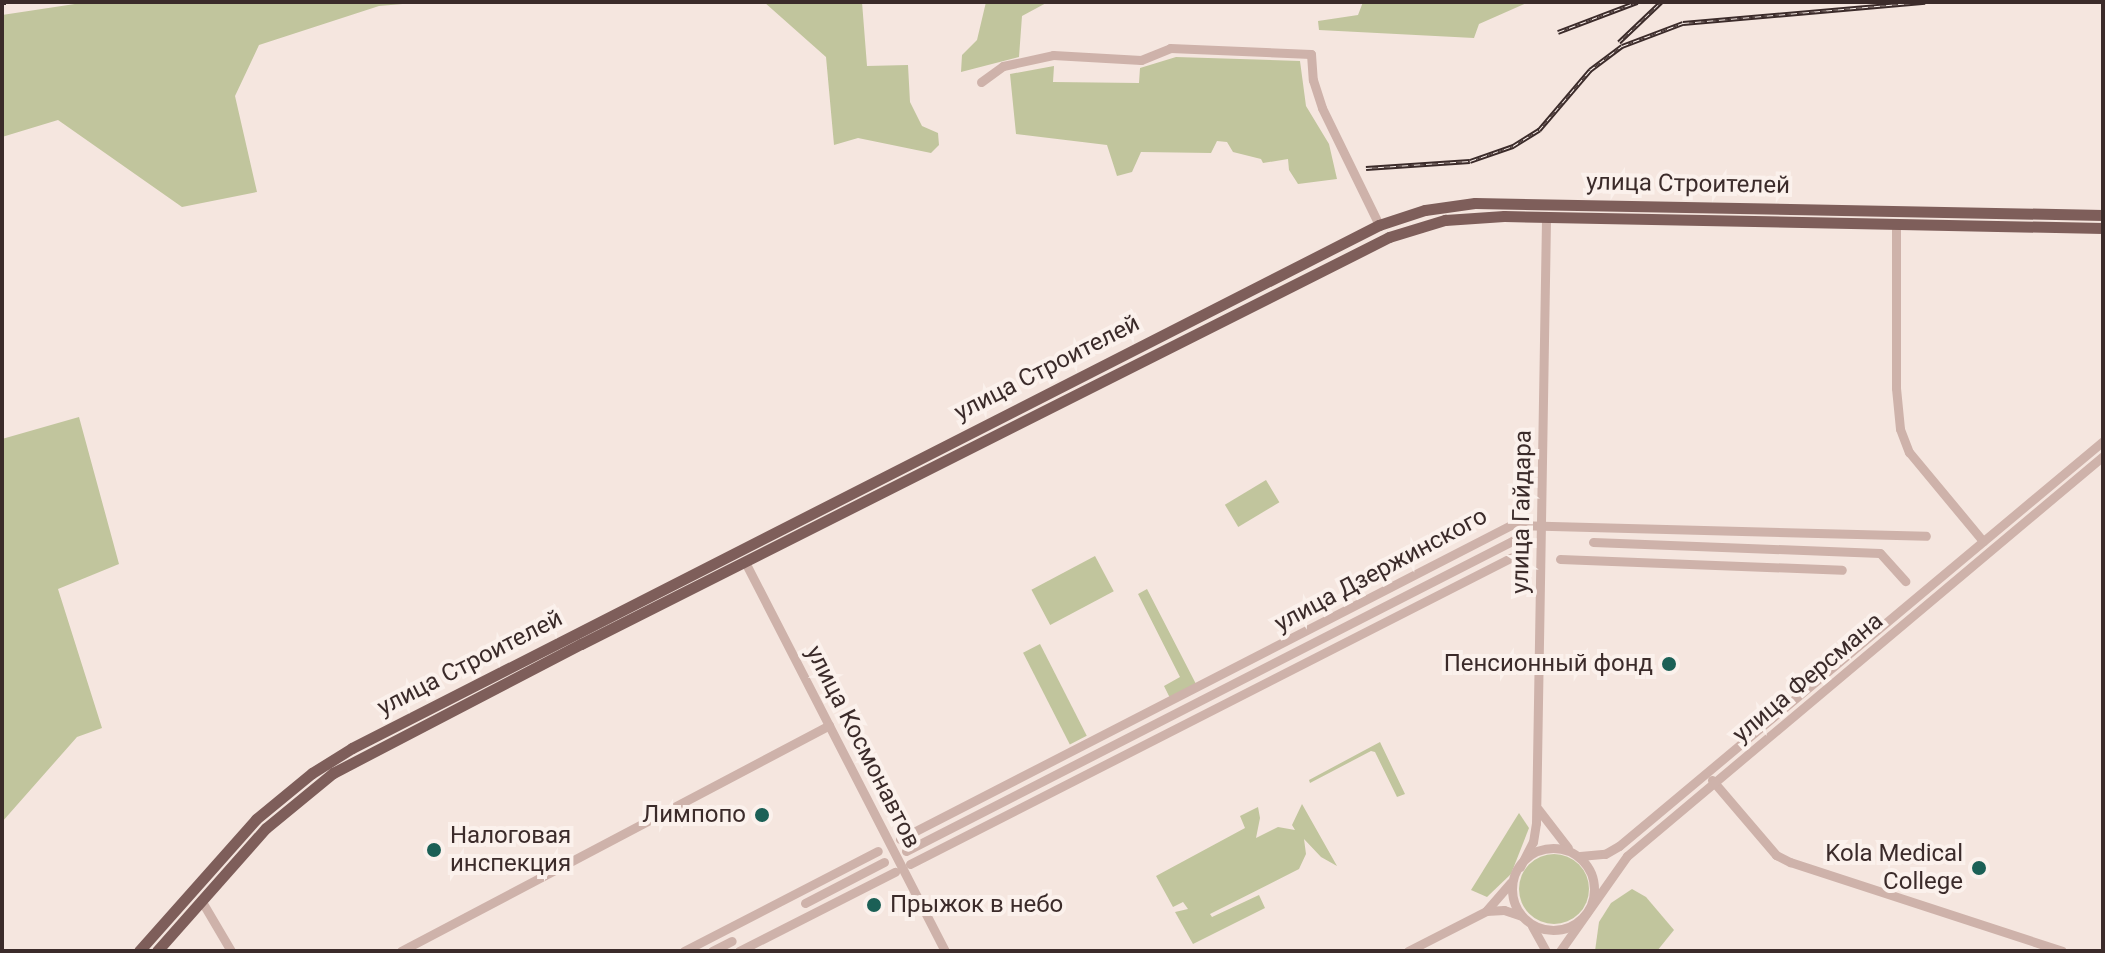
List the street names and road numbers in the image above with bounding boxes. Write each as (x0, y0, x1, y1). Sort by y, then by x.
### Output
street label: улица Строителей (1586, 168, 1790, 200)
street label: улица Строителей (950, 309, 1144, 427)
street label: улица Гайдара (1506, 430, 1538, 594)
street label: улица Дзержинского (1270, 502, 1492, 638)
street label: улица Строителей (373, 604, 567, 722)
street label: улица Ферсмана (1727, 607, 1889, 749)
street label: улица Космонавтов (799, 641, 927, 853)

